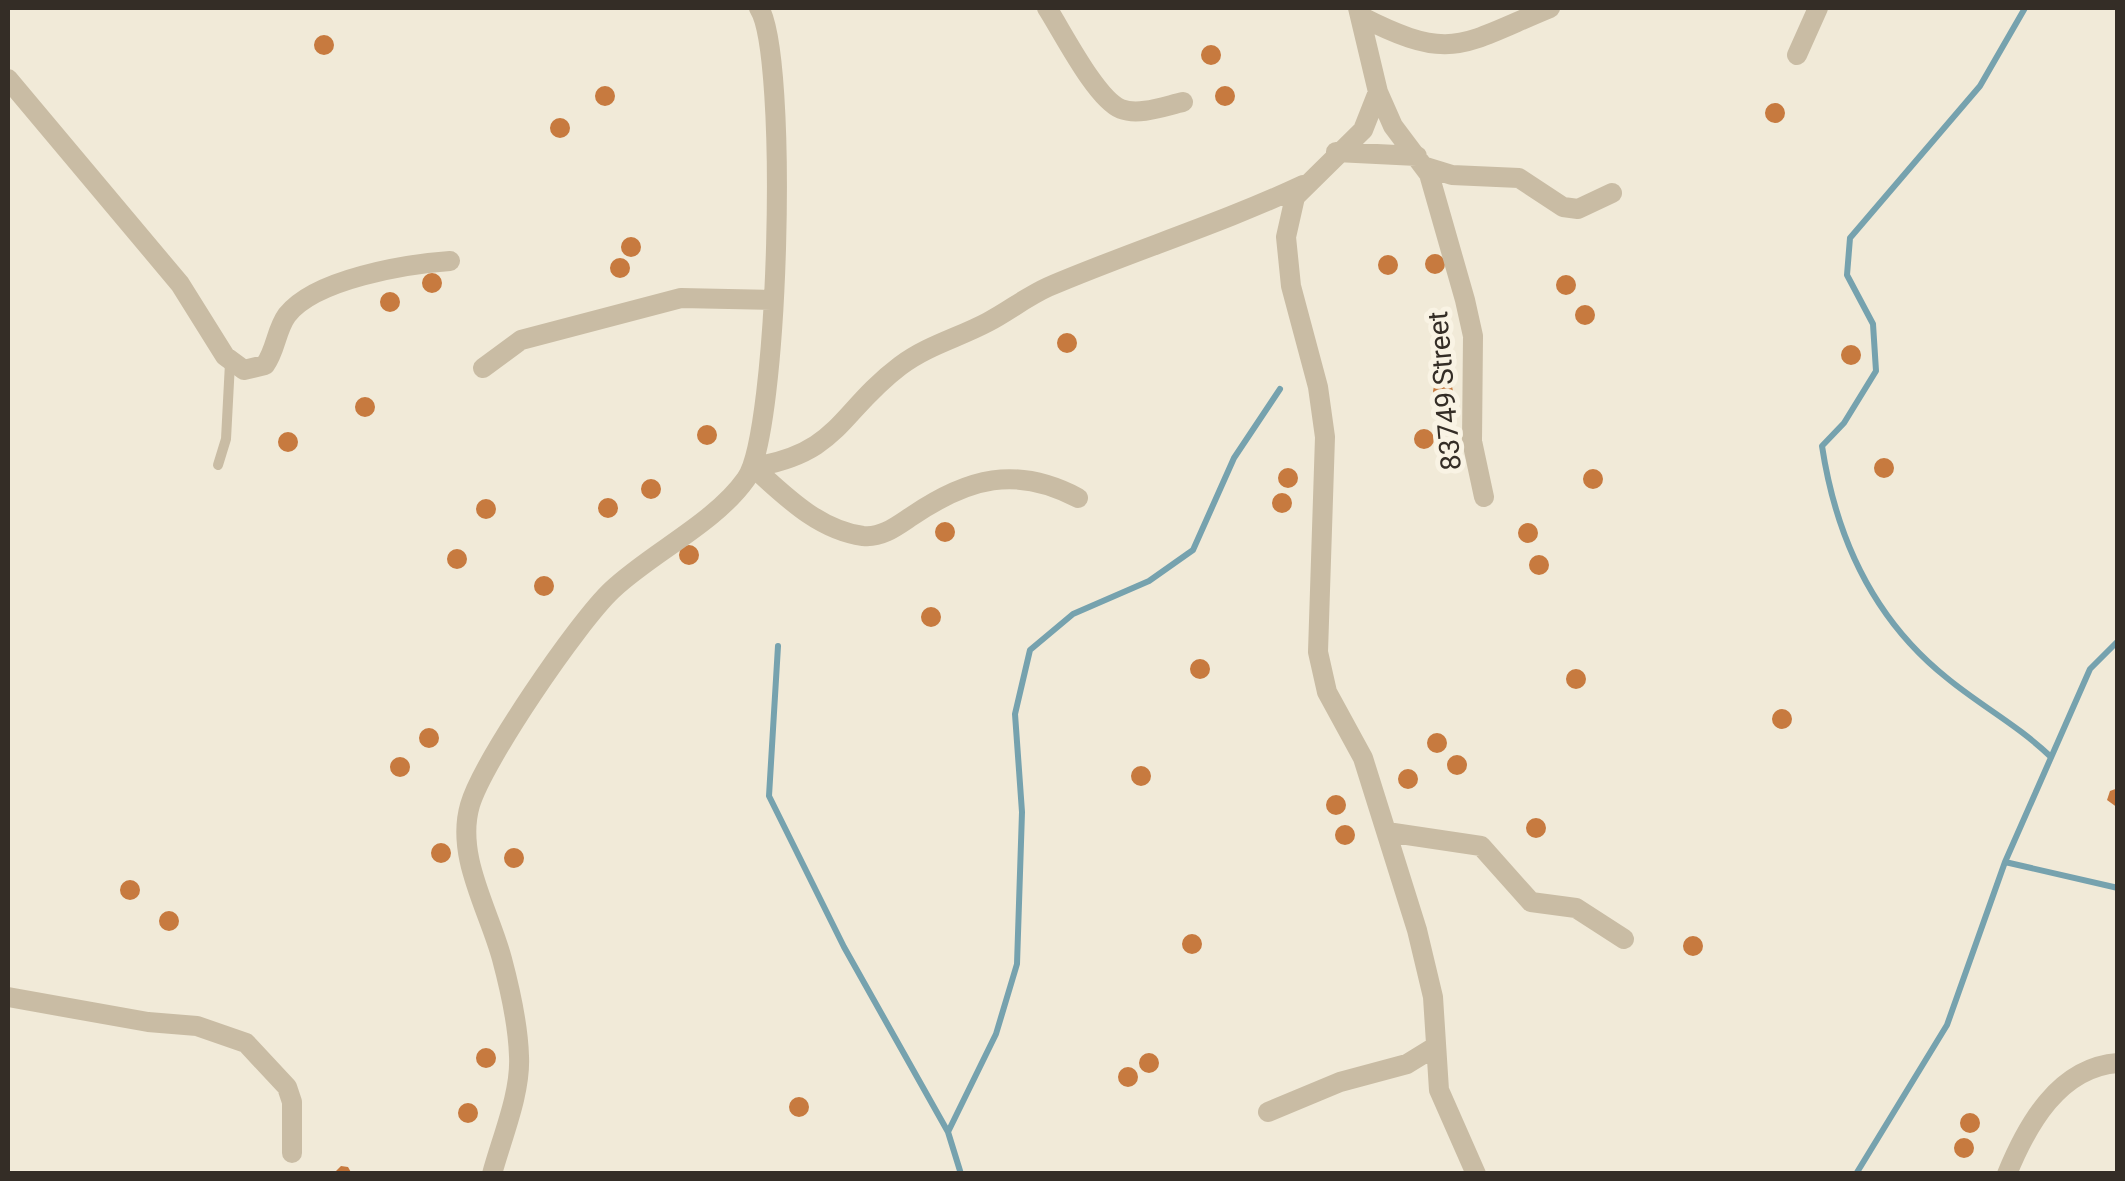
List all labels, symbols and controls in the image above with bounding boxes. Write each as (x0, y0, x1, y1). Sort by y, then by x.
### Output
street label: 83749 Street (1421, 310, 1468, 472)

